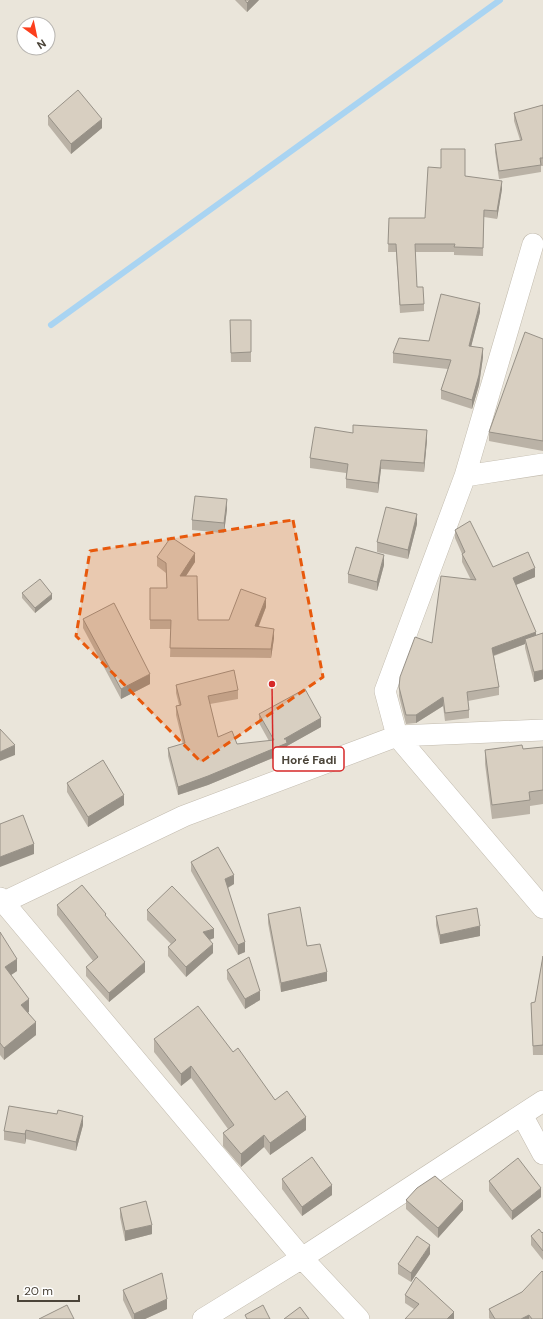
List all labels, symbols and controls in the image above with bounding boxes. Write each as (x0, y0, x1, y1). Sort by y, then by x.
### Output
north arrow (16, 16, 56, 56)
text: N (34, 36, 49, 52)
callout: Horé Fadi (273, 747, 344, 771)
text: Horé Fadi (281, 752, 337, 768)
scale bar (18, 1277, 79, 1303)
text: 20 m (24, 1283, 53, 1299)

